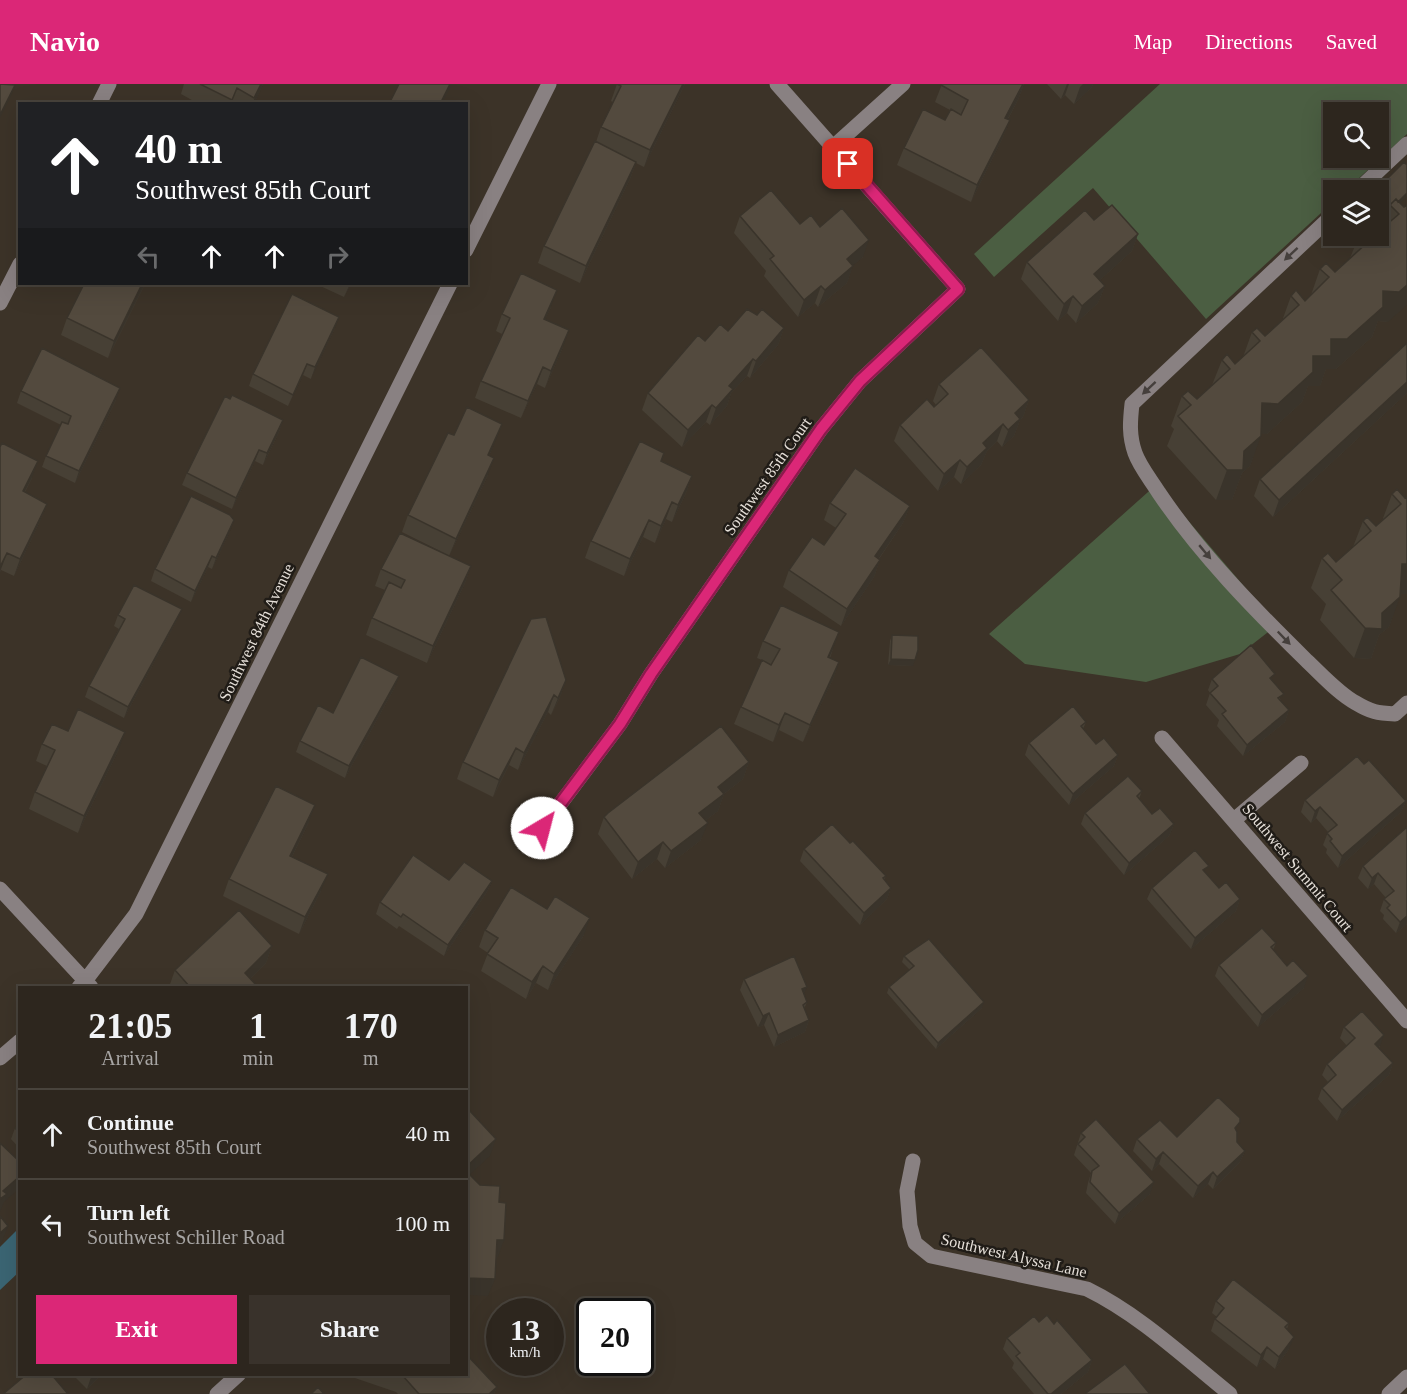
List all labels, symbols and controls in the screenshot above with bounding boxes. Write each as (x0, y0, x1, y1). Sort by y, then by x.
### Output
text: Navio (30, 26, 100, 57)
text: Map (1134, 30, 1172, 54)
text: Directions (1205, 30, 1293, 54)
text: Saved (1326, 30, 1377, 54)
map controls (1323, 102, 1389, 246)
button: search (1323, 102, 1389, 168)
icon: ahead (36, 126, 114, 204)
text: 40 m (135, 126, 223, 172)
pin (822, 138, 873, 189)
icon: arrive (831, 147, 864, 180)
text: Southwest 85th Court (135, 175, 371, 205)
button: layers (1323, 180, 1389, 246)
icon: left (132, 240, 165, 273)
icon: ahead (195, 240, 228, 273)
icon: ahead (258, 240, 291, 273)
icon: right (321, 240, 354, 273)
one-way arrow (1284, 247, 1299, 260)
one-way arrow (1142, 380, 1156, 394)
street label: Southwest 85th Court (720, 414, 815, 538)
one-way arrow (1198, 544, 1211, 560)
street label: Southwest 84th Avenue (216, 561, 297, 704)
one-way arrow (1277, 630, 1291, 645)
position arrow (510, 796, 574, 860)
street label: Southwest Summit Court (1239, 800, 1356, 935)
text: 21:05 (88, 1006, 172, 1046)
text: 1 (249, 1006, 267, 1046)
text: 170 (344, 1006, 398, 1046)
text: Arrival (101, 1047, 159, 1069)
text: min (242, 1047, 274, 1069)
text: m (363, 1047, 379, 1069)
text: Continue (87, 1110, 174, 1135)
icon: ahead (36, 1118, 69, 1151)
text: 40 m (405, 1121, 450, 1146)
text: Southwest 85th Court (87, 1136, 261, 1158)
text: Turn left (87, 1200, 170, 1225)
icon: left (36, 1208, 69, 1241)
text: 100 m (394, 1211, 450, 1236)
text: Southwest Schiller Road (87, 1226, 285, 1248)
street label: Southwest Alyssa Lane (939, 1230, 1089, 1282)
button: Exit (36, 1295, 237, 1364)
button: Share (249, 1295, 450, 1364)
speed limit sign: 20 (576, 1298, 654, 1376)
text: 13 (510, 1313, 540, 1346)
text: km/h (510, 1344, 540, 1360)

